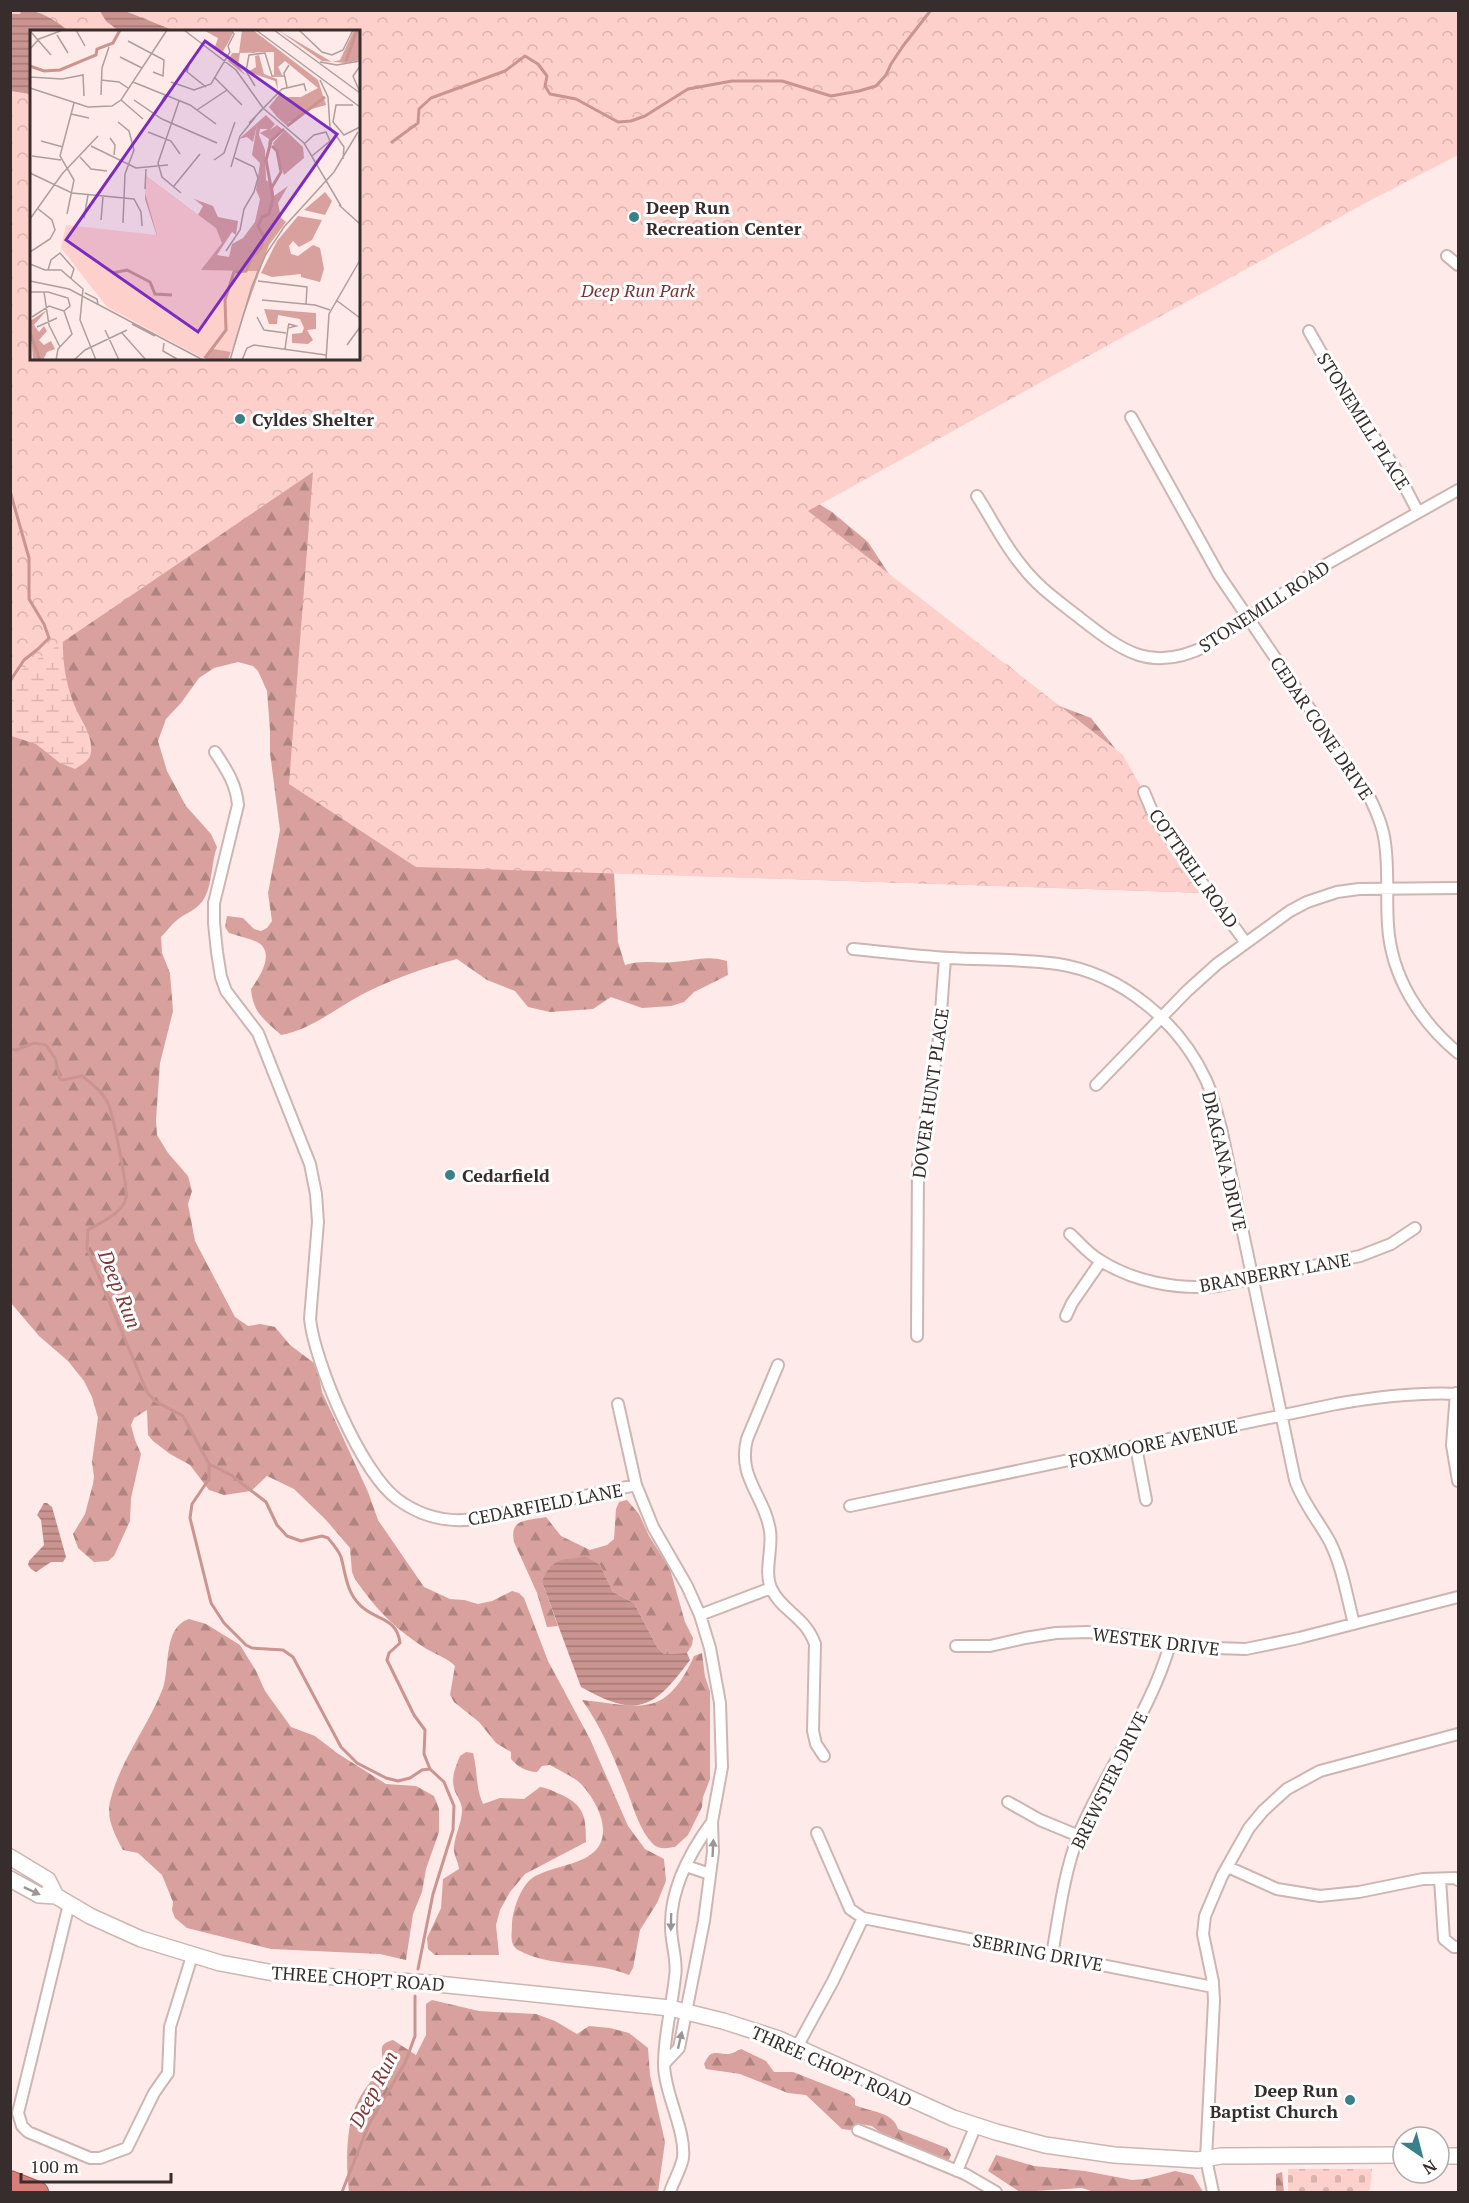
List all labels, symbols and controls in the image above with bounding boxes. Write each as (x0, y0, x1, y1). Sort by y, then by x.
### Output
inset map (30, 30, 360, 360)
place label: Deep Run Recreation Center (646, 195, 802, 240)
marker: Deep Run Recreation Center (627, 210, 641, 224)
park label: Deep Run Park (580, 278, 695, 302)
street label: STONEMILL PLACE (1312, 348, 1416, 494)
place label: Cyldes Shelter (252, 407, 374, 431)
marker: Cyldes Shelter (233, 412, 247, 426)
street label: STONEMILL ROAD (1194, 555, 1334, 657)
street label: CEDAR CONE DRIVE (1265, 652, 1379, 804)
street label: COTTRELL ROAD (1144, 803, 1244, 933)
street label: DOVER HUNT PLACE (906, 1006, 954, 1180)
street label: DRAGANA DRIVE (1197, 1089, 1253, 1233)
place label: Cedarfield (462, 1163, 550, 1187)
marker: Cedarfield (443, 1168, 457, 1182)
water label: Deep Run (92, 1245, 148, 1332)
street label: BRANBERRY LANE (1197, 1247, 1353, 1297)
street label: FOXMOORE AVENUE (1066, 1413, 1240, 1473)
street label: CEDARFIELD LANE (466, 1477, 624, 1531)
street label: WESTEK DRIVE (1091, 1621, 1221, 1661)
street label: BREWSTER DRIVE (1065, 1707, 1153, 1853)
one-way arrow (708, 1839, 717, 1858)
one-way arrow (24, 1886, 41, 1895)
one-way arrow (666, 1912, 676, 1931)
street label: SEBRING DRIVE (971, 1928, 1105, 1976)
street label: THREE CHOPT ROAD (271, 1960, 445, 1996)
street label: THREE CHOPT ROAD (748, 2020, 916, 2112)
one-way arrow (675, 2031, 685, 2049)
water label: Deep Run (342, 2046, 404, 2133)
place label: Deep Run Baptist Church (1210, 2078, 1338, 2123)
marker: Deep Run Baptist Church (1343, 2093, 1357, 2107)
north arrow (1391, 2125, 1451, 2185)
scale bar (21, 2146, 171, 2184)
text: 100 m (30, 2154, 79, 2178)
text: N (1418, 2155, 1441, 2180)

